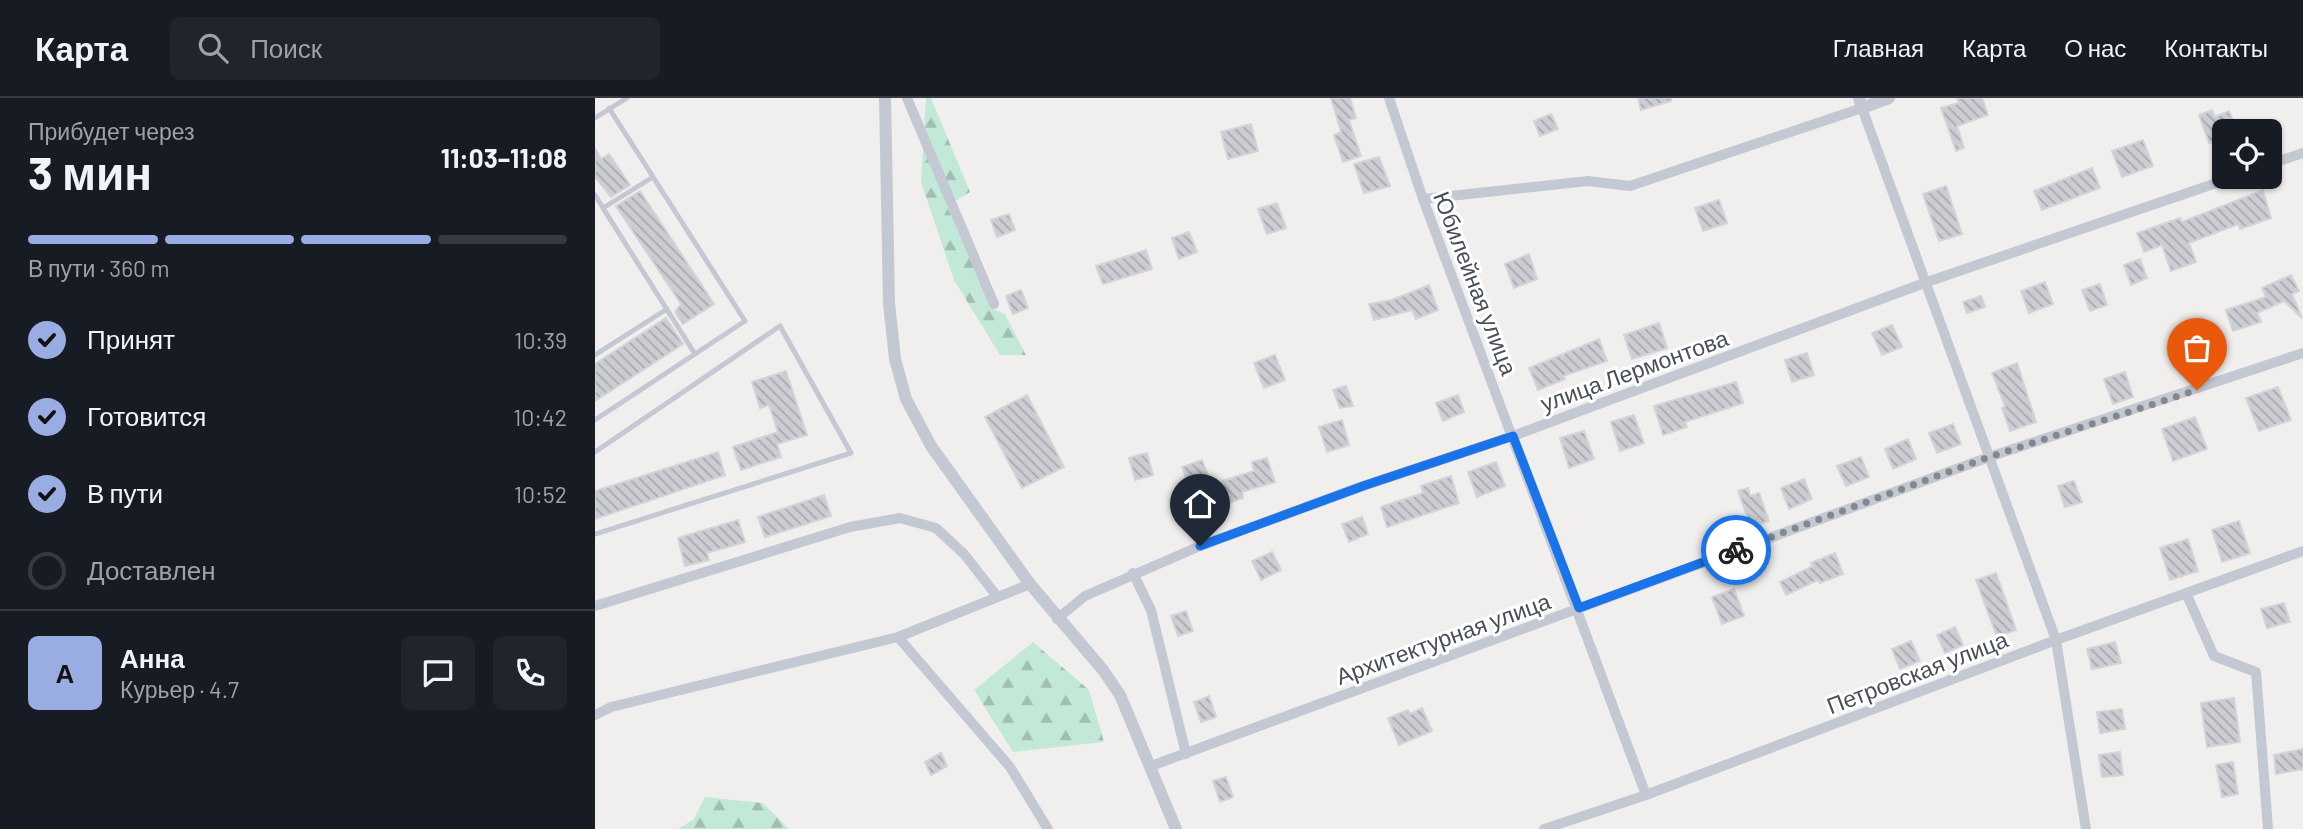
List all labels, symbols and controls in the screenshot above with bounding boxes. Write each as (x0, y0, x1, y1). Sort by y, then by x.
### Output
search box (170, 17, 660, 80)
text: Карта (35, 28, 128, 68)
icon: search (194, 29, 232, 67)
text: Поиск (250, 32, 322, 63)
text: Главная (1833, 33, 1924, 62)
text: Карта (1962, 33, 2026, 62)
text: О нас (2064, 33, 2126, 62)
text: Контакты (2164, 33, 2268, 62)
text: Прибудет через (28, 117, 195, 145)
map controls (2212, 119, 2282, 189)
button: locate (2212, 119, 2282, 189)
text: 11:03–11:08 (441, 142, 567, 173)
text: 3 мин (28, 144, 152, 199)
street label: Юбилейная улица (1428, 187, 1524, 379)
text: В пути · 360 m (28, 254, 170, 282)
pin (2167, 318, 2227, 390)
icon: check (28, 321, 66, 359)
text: Принят (87, 323, 175, 354)
street label: улица Лермонтова (1536, 323, 1732, 417)
text: 10:39 (514, 326, 567, 354)
icon: bag (2178, 329, 2216, 367)
icon: check (28, 398, 66, 436)
text: Готовится (87, 400, 206, 431)
text: 10:42 (513, 403, 567, 431)
pin (1170, 474, 1230, 546)
icon: check (28, 475, 66, 513)
text: В пути (87, 477, 163, 508)
text: 10:52 (514, 480, 567, 508)
icon: home (1181, 485, 1219, 523)
courier (1701, 515, 1771, 585)
icon: bike (1717, 531, 1755, 569)
text: Доставлен (87, 554, 216, 585)
street label: Архитектурная улица (1332, 586, 1554, 690)
street label: Петровская улица (1822, 624, 2012, 719)
button: chat (401, 636, 475, 710)
button: phone (493, 636, 567, 710)
text: Анна (120, 642, 185, 673)
text: А (56, 657, 74, 688)
text: Курьер · 4.7 (120, 675, 239, 703)

